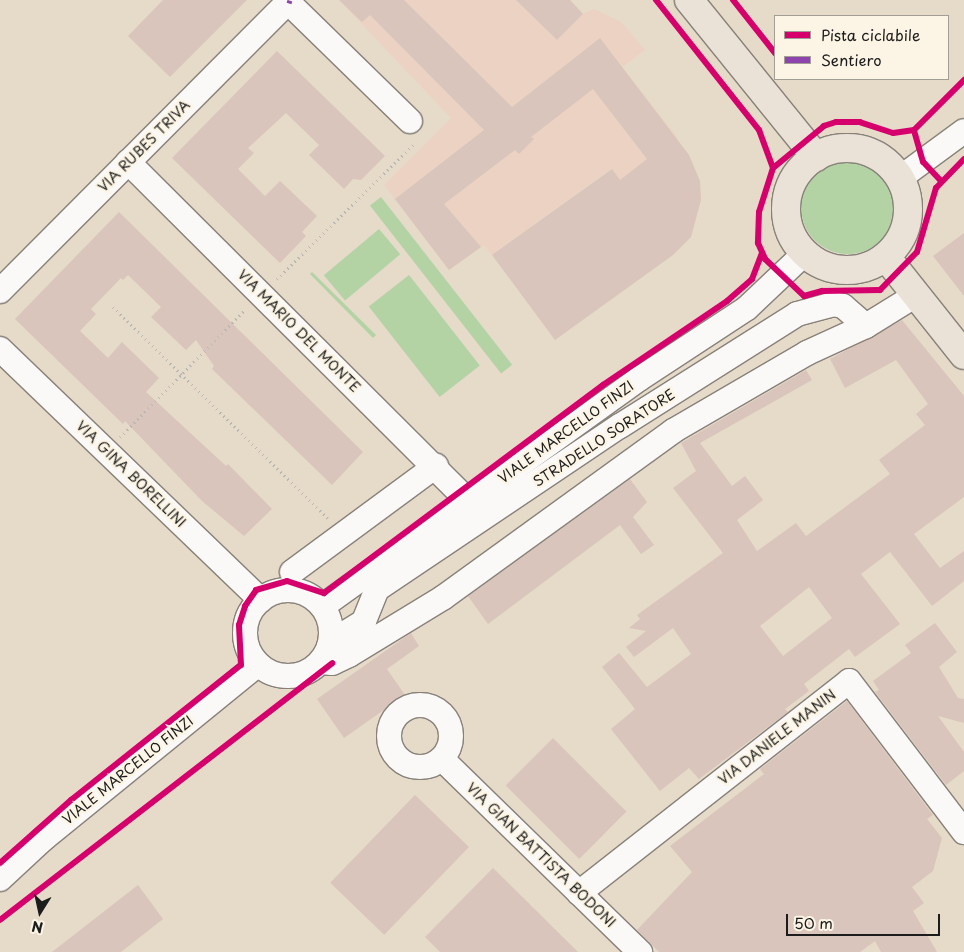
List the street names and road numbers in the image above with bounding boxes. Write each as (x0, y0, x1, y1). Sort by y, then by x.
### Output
street label: VIA RUBES TRIVA (95, 97, 193, 195)
street label: VIA MARIO DEL MONTE (233, 265, 365, 397)
street label: VIALE MARCELLO FINZI (494, 376, 638, 488)
street label: STRADELLO SORATORE (530, 386, 678, 490)
street label: VIA GINA BORELLINI (73, 417, 189, 531)
street label: VIA DANIELE MANIN (714, 685, 840, 789)
street label: VIALE MARCELLO FINZI (58, 711, 198, 829)
street label: VIA GIAN BATTISTA BODONI (462, 779, 620, 931)

